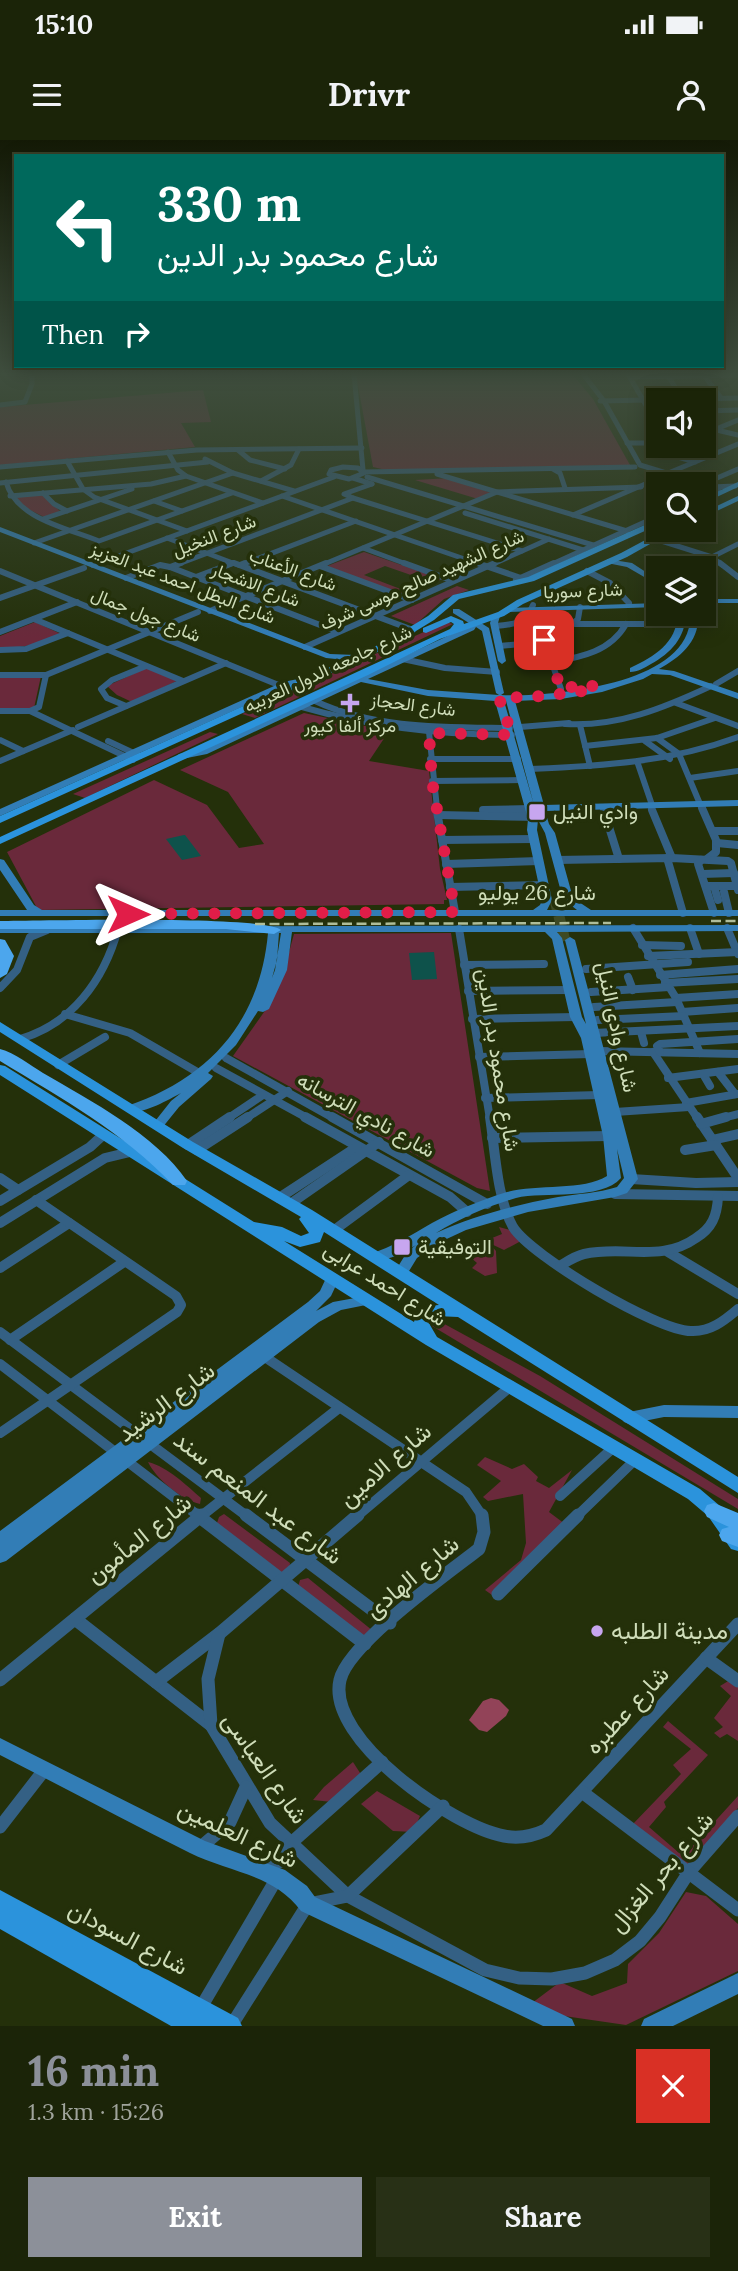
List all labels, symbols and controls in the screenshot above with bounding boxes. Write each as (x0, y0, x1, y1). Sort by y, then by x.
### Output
text: 15:10 (35, 8, 93, 41)
text: Drivr (328, 74, 410, 115)
icon: menu (28, 76, 66, 114)
icon: person (672, 76, 710, 114)
text: 330 m (157, 172, 301, 234)
icon: left (42, 182, 133, 273)
text: شارع محمود بدر الدين (157, 234, 439, 275)
icon: right (118, 315, 156, 353)
text: Then (42, 318, 104, 351)
map controls (646, 388, 716, 626)
button: sound (646, 388, 716, 458)
button: search (646, 472, 716, 542)
street label: شارع النخيل (169, 509, 259, 563)
street label: شارع الشهيد صالح موسى شرف (316, 524, 528, 636)
street label: شارع البطل احمد عبد العزيز (86, 536, 279, 629)
street label: شارع الأعناب (246, 543, 340, 597)
button: layers (646, 556, 716, 626)
street label: شارع الاشجار (208, 557, 304, 613)
street label: شارع سوريا (543, 578, 623, 604)
street label: شارع جول جمال (88, 582, 204, 648)
pin (514, 610, 574, 670)
street label: شارع جامعه الدول العربيه (240, 620, 416, 718)
icon: arrive (525, 621, 563, 659)
street label: شارع الحجاز (368, 688, 457, 722)
marker: مركز ألفا كيور (340, 693, 360, 713)
place label: مركز ألفا كيور (303, 714, 396, 737)
place label: وادي النيل (553, 798, 638, 829)
marker: وادي النيل (527, 802, 547, 822)
position arrow (91, 877, 165, 951)
street label: شارع 26 يوليو (478, 879, 596, 907)
street label: شارع وادى النيل (590, 959, 644, 1095)
street label: شارع محمود بدر الدين (470, 967, 526, 1153)
street label: شارع نادي الترسانه (291, 1066, 440, 1167)
place label: التوفيقية (418, 1233, 492, 1260)
street label: شارع احمد عرابى (318, 1235, 452, 1333)
marker: التوفيقية (392, 1237, 412, 1257)
street label: شارع الرشيد (111, 1355, 221, 1449)
street label: شارع الامين (332, 1416, 438, 1514)
street label: شارع عبد المنعم سند (167, 1424, 349, 1572)
street label: شارع المأمون (80, 1487, 198, 1591)
street label: شارع الهادى (358, 1528, 466, 1626)
place label: مدينة الطلبه (611, 1615, 728, 1646)
marker: مدينة الطلبه (589, 1623, 605, 1639)
street label: شارع عطبره (578, 1659, 676, 1761)
street label: شارع العباسى (215, 1706, 315, 1830)
street label: شارع العلمين (173, 1792, 303, 1876)
street label: شارع بحر الغزال (601, 1805, 721, 1939)
street label: شارع السودان (63, 1893, 193, 1983)
text: 16 min (28, 2044, 159, 2098)
button: close (636, 2049, 710, 2123)
text: 1.3 km · 15:26 (28, 2097, 164, 2126)
button: Exit (28, 2177, 362, 2257)
button: Share (376, 2177, 710, 2257)

